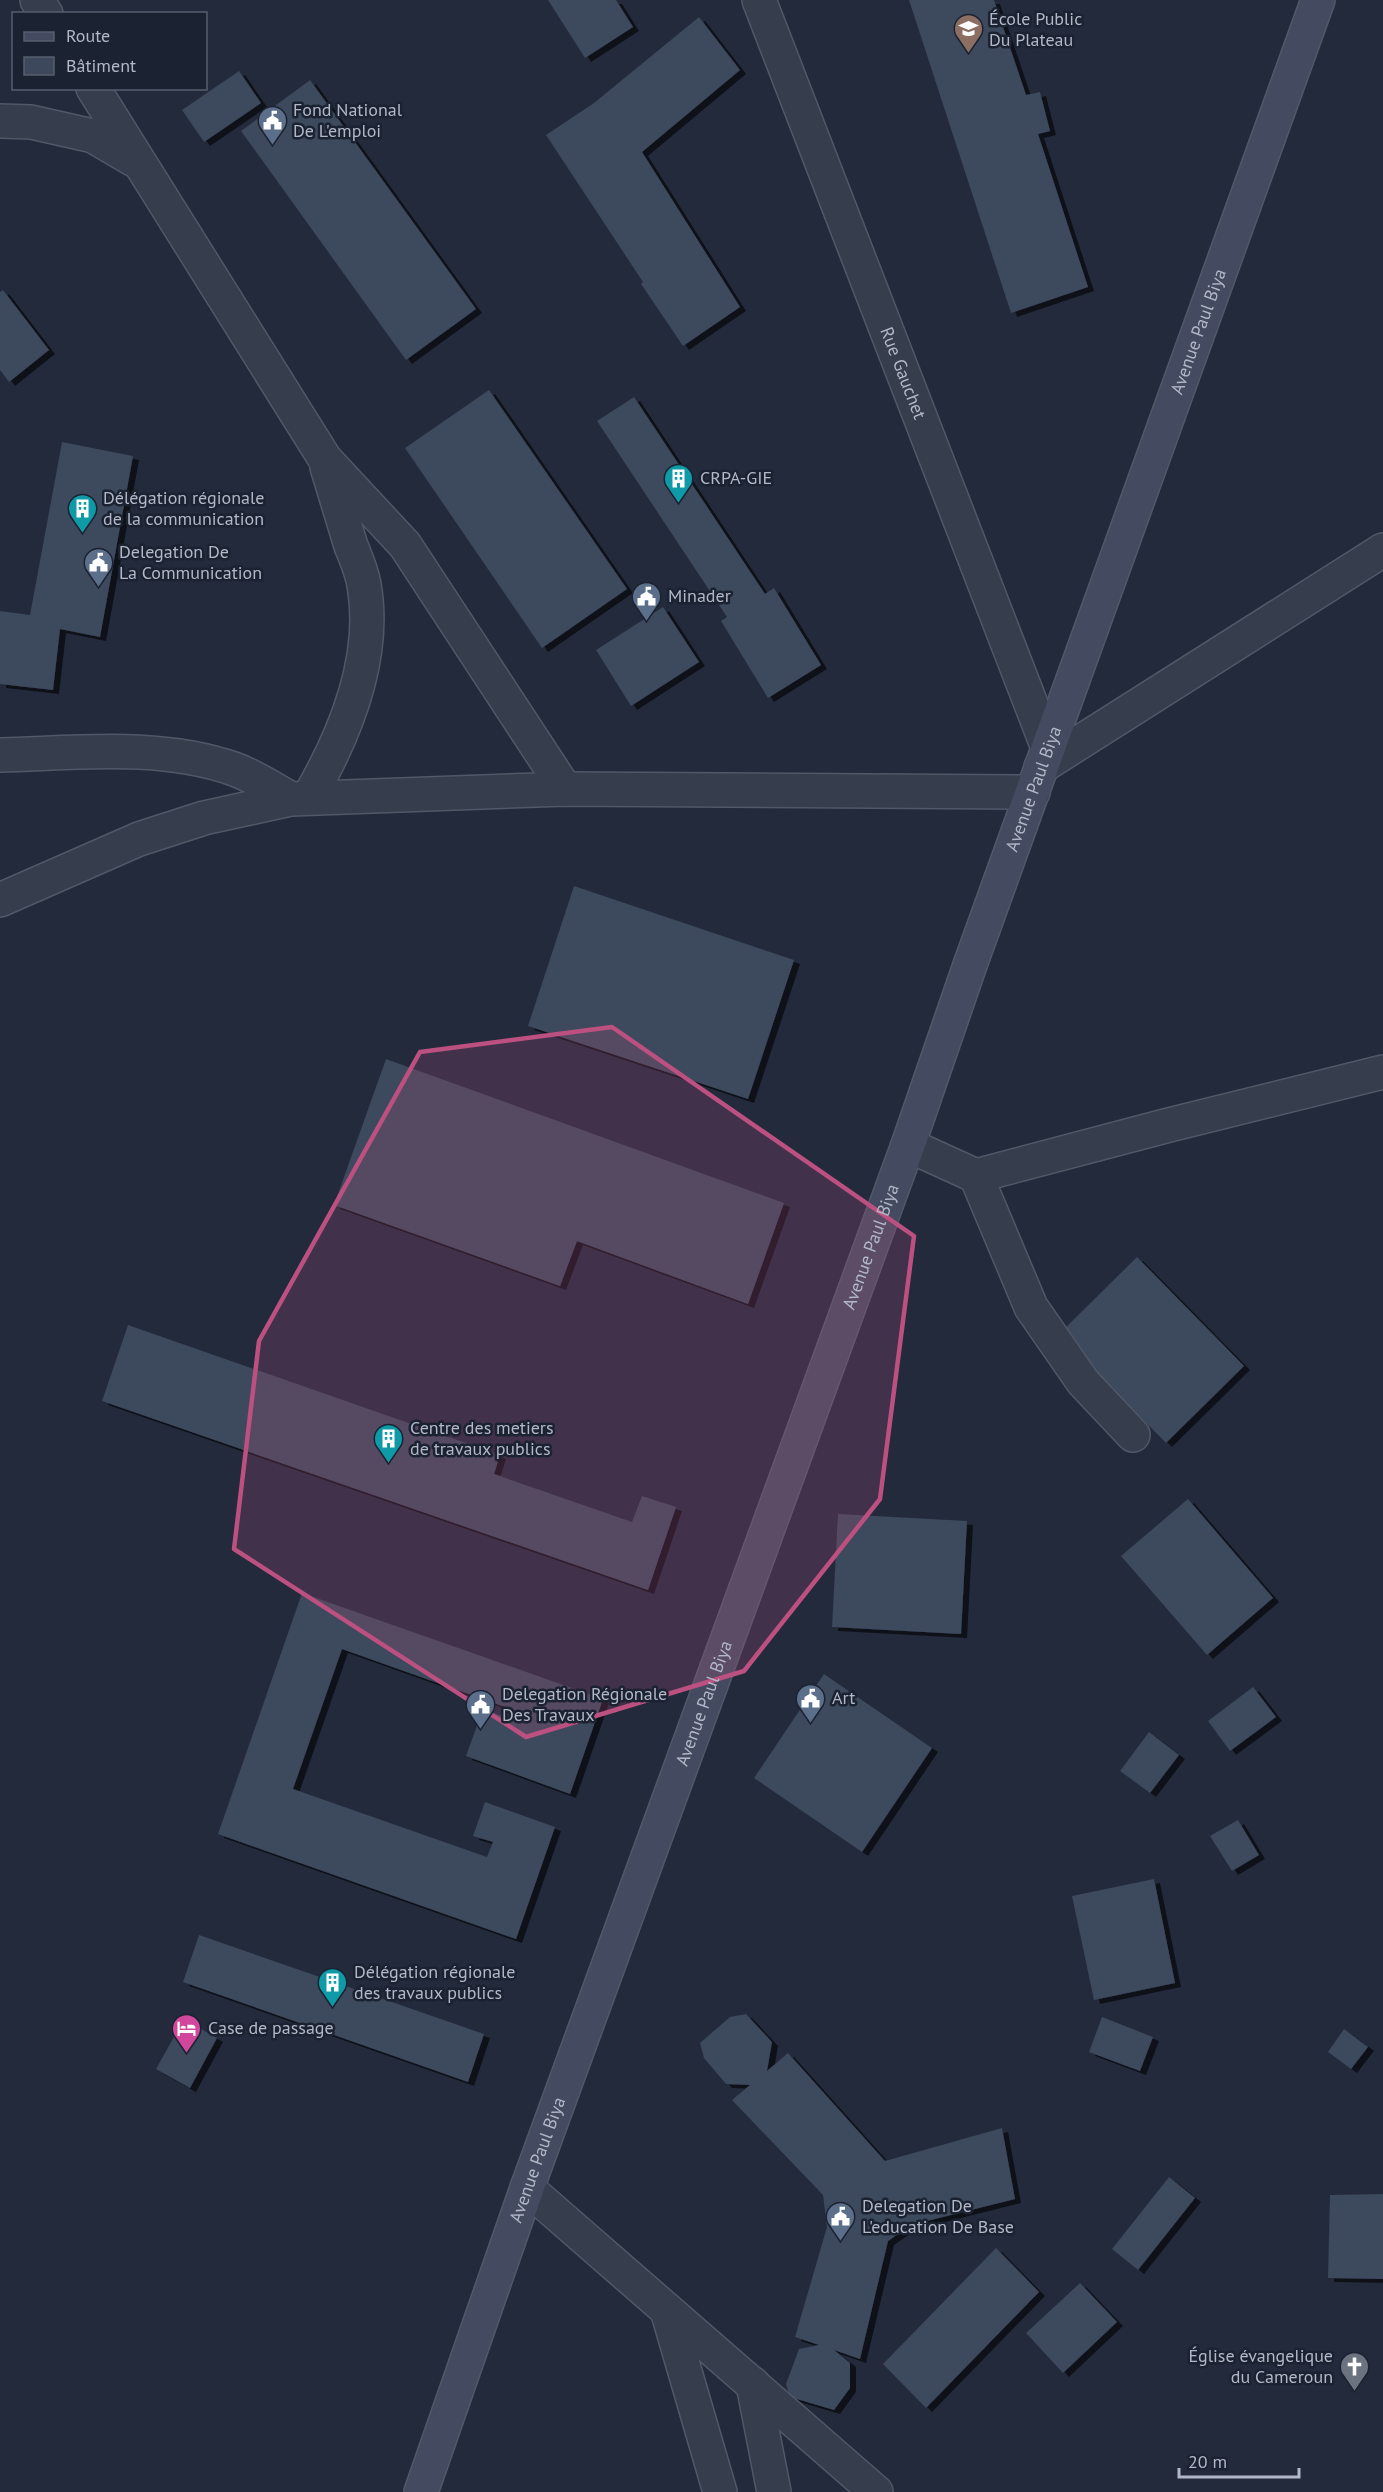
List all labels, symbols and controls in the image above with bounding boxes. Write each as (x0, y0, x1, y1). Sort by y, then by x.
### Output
place label: École Public Du Plateau (989, 7, 1082, 51)
legend (12, 12, 207, 90)
school or university icon: École Public Du Plateau (952, 13, 984, 55)
text: Route (66, 24, 110, 47)
text: Bâtiment (66, 54, 136, 77)
place label: Fond National De L'emploi (293, 98, 403, 142)
public building icon: Fond National De L'emploi (256, 104, 288, 146)
street label: Avenue Paul Biya (1165, 266, 1231, 397)
street label: Rue Gauchet (875, 323, 932, 422)
building icon: CRPA-GIE (663, 462, 695, 504)
place label: CRPA-GIE (700, 466, 772, 489)
place label: Délégation régionale de la communication (103, 486, 264, 530)
building icon: Délégation régionale de la communication (66, 492, 98, 534)
place label: Delegation De La Communication (119, 540, 262, 584)
public building icon: Delegation De La Communication (82, 546, 114, 588)
public building icon: Minader (631, 580, 663, 622)
place label: Minader (668, 584, 731, 607)
street label: Avenue Paul Biya (1000, 723, 1066, 855)
street label: Avenue Paul Biya (837, 1181, 904, 1313)
place label: Centre des metiers de travaux publics (410, 1416, 554, 1460)
building icon: Centre des metiers de travaux publics (373, 1422, 405, 1464)
street label: Avenue Paul Biya (670, 1637, 737, 1769)
place label: Delegation Régionale Des Travaux (502, 1682, 667, 1726)
public building icon: Art (795, 1682, 827, 1724)
place label: Art (832, 1686, 855, 1709)
public building icon: Delegation Régionale Des Travaux (465, 1688, 497, 1730)
place label: Délégation régionale des travaux publics (354, 1960, 515, 2004)
building icon: Délégation régionale des travaux publics (317, 1966, 349, 2008)
hotel icon: Case de passage (171, 2012, 203, 2054)
place label: Case de passage (208, 2016, 334, 2039)
street label: Avenue Paul Biya (504, 2094, 570, 2226)
place label: Delegation De L'education De Base (862, 2194, 1014, 2238)
public building icon: Delegation De L'education De Base (825, 2200, 857, 2242)
place label: Église évangelique du Cameroun (1188, 2344, 1333, 2388)
church icon: Église évangelique du Cameroun (1338, 2350, 1370, 2392)
scale bar (1179, 2441, 1299, 2479)
text: 20 m (1188, 2450, 1227, 2473)

